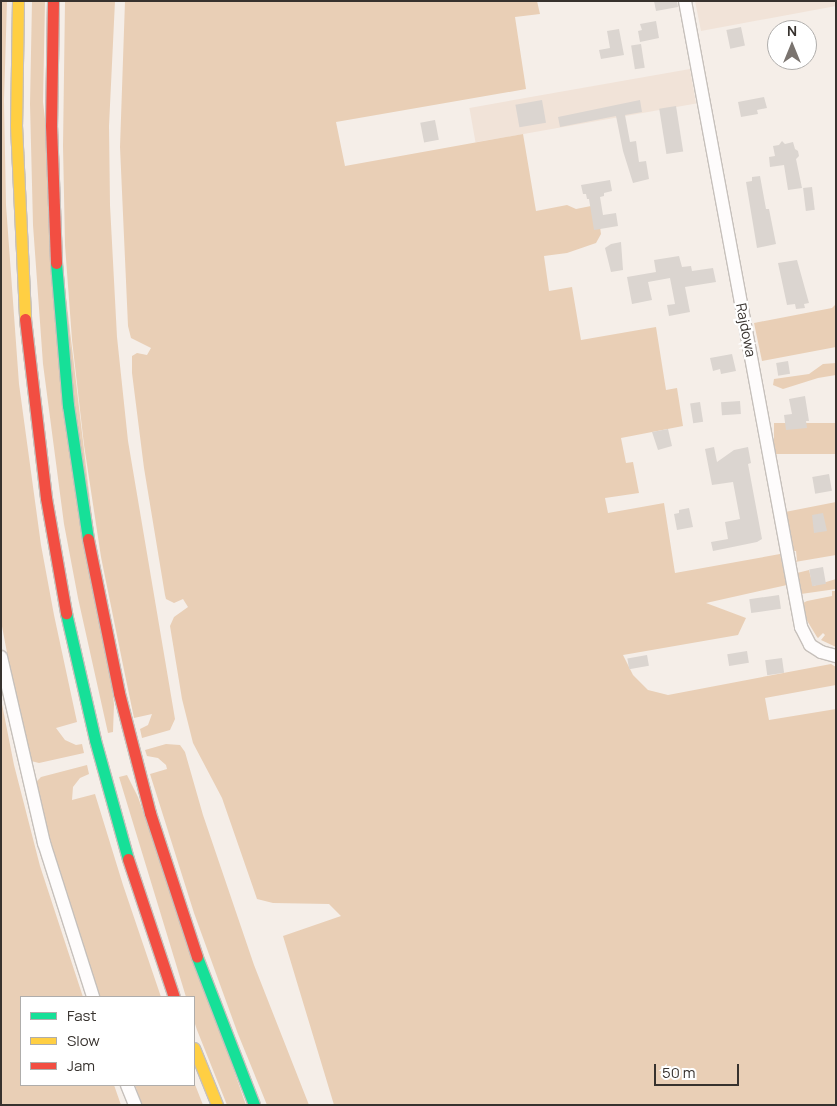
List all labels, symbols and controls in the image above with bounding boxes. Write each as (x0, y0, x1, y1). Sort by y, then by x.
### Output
north arrow (767, 20, 817, 70)
text: N (787, 21, 797, 40)
street label: Rajdowa (733, 302, 759, 358)
legend (20, 996, 195, 1086)
text: Fast (67, 1005, 96, 1026)
text: Slow (67, 1030, 100, 1051)
scale bar (657, 1054, 742, 1086)
text: Jam (67, 1055, 95, 1076)
text: 50 m (662, 1062, 696, 1083)

